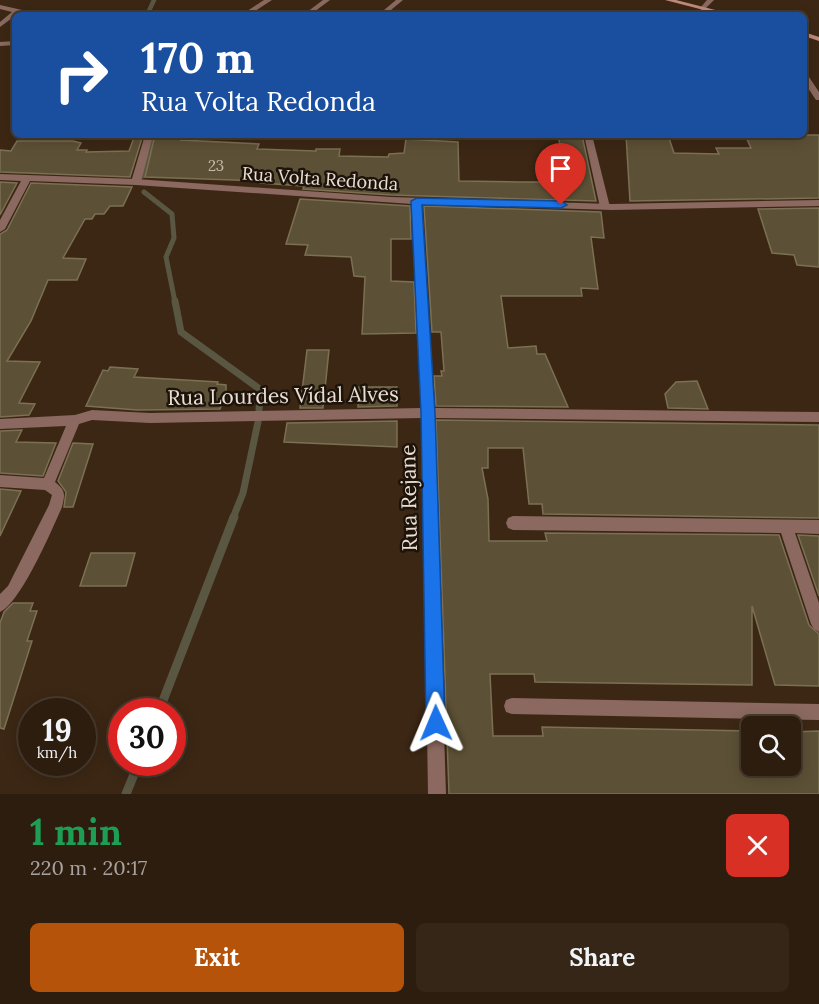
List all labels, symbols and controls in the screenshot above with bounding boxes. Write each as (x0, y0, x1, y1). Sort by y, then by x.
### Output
text: 170 m (141, 31, 254, 85)
icon: right (42, 36, 120, 114)
text: Rua Volta Redonda (141, 84, 376, 118)
pin (535, 143, 586, 205)
icon: arrive (544, 152, 577, 185)
house number: 23 (208, 156, 224, 175)
street label: Rua Volta Redonda (241, 162, 399, 195)
street label: Rua Lourdes Vídal Alves (167, 380, 399, 411)
street label: Rua Rejane (394, 444, 423, 552)
position arrow (404, 691, 468, 755)
speed limit sign: 30 (108, 698, 186, 776)
text: 19 (42, 711, 72, 749)
map controls (741, 716, 801, 776)
button: search (741, 716, 801, 776)
text: km/h (37, 743, 77, 762)
text: 1 min (30, 809, 122, 855)
button: close (726, 814, 789, 877)
text: 220 m · 20:17 (30, 855, 147, 880)
button: Exit (30, 923, 404, 992)
button: Share (416, 923, 789, 992)

